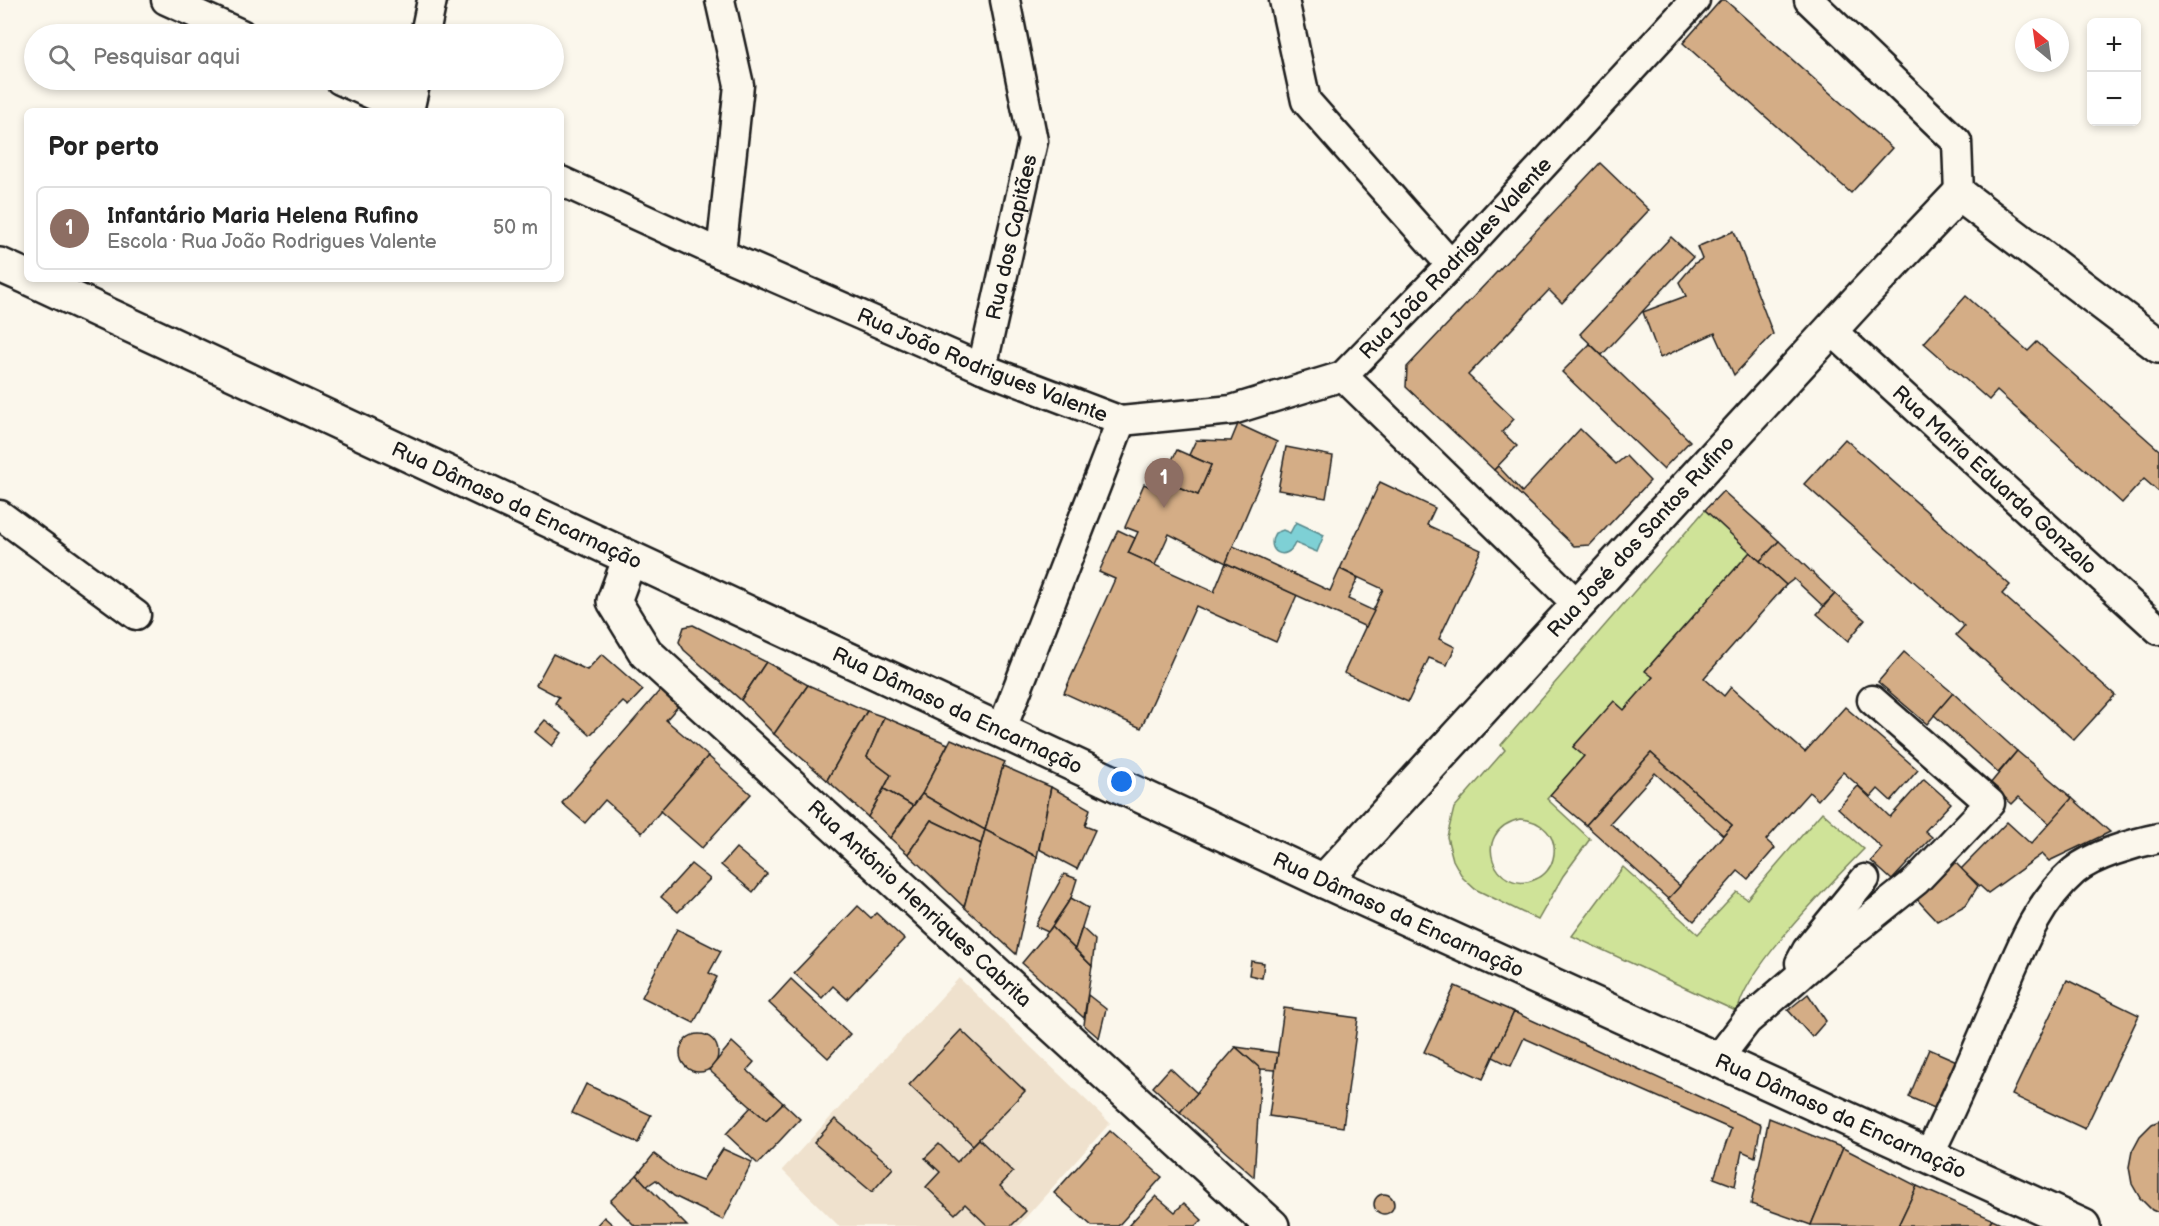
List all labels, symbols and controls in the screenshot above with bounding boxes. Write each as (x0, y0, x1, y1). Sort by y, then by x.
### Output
north arrow (2015, 18, 2069, 72)
map controls (2087, 18, 2141, 126)
button: + (2087, 18, 2141, 72)
search box (24, 24, 564, 90)
icon: search (45, 41, 78, 74)
text: Pesquisar aqui (93, 44, 240, 71)
button: − (2087, 72, 2141, 126)
text: Por perto (48, 132, 159, 163)
street label: Rua dos Capitães (981, 152, 1043, 323)
street label: Rua João Rodrigues Valente (1354, 152, 1557, 365)
text: Infantário Maria Helena Rufino (107, 203, 419, 230)
text: 1 (65, 216, 74, 240)
text: 50 m (493, 216, 538, 240)
text: Escola · Rua João Rodrigues Valente (107, 230, 437, 254)
street label: Rua João Rodrigues Valente (853, 303, 1111, 428)
street label: Rua Maria Eduarda Gonzalo (1887, 380, 2102, 580)
street label: Rua José dos Santos Rufino (1542, 431, 1740, 643)
street label: Rua Dâmaso da Encarnação (388, 437, 646, 575)
pin: 1 (1144, 458, 1184, 508)
street label: Rua Dâmaso da Encarnação (828, 642, 1086, 780)
your location (1107, 767, 1136, 796)
street label: Rua António Henriques Cabrita (802, 795, 1037, 1013)
street label: Rua Dâmaso da Encarnação (1269, 847, 1528, 983)
street label: Rua Dâmaso da Encarnação (1711, 1048, 1970, 1184)

